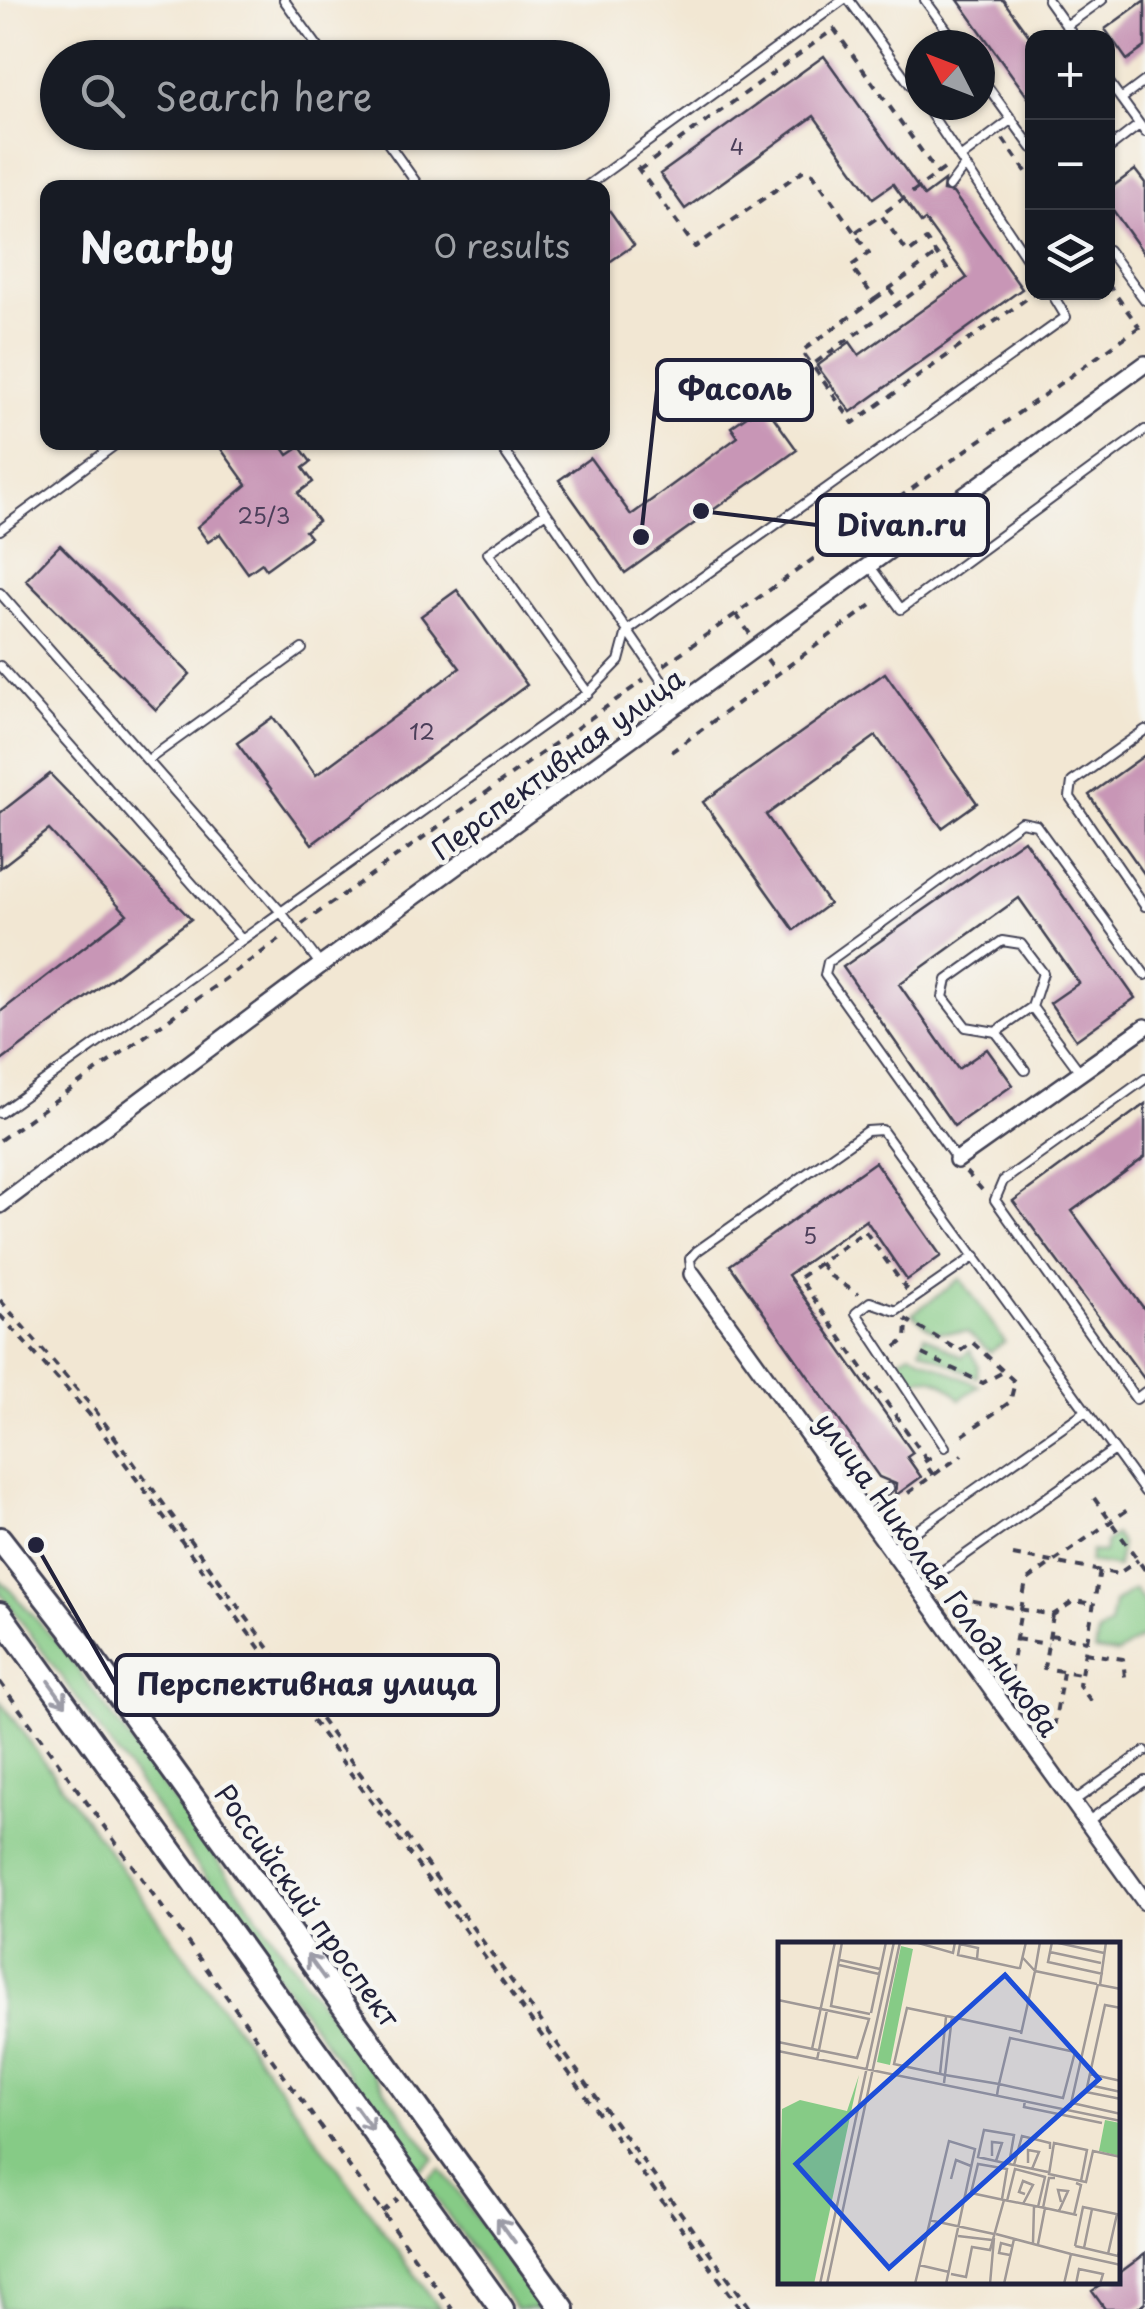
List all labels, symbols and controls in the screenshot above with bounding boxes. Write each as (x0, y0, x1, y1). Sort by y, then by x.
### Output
north arrow (905, 30, 995, 120)
map controls (1025, 30, 1115, 300)
button: + (1025, 30, 1115, 120)
search box (40, 40, 610, 150)
text: Search here (155, 67, 372, 124)
icon: search (75, 68, 130, 123)
button: − (1025, 120, 1115, 210)
house number: 4 (730, 129, 744, 162)
button: layers (1025, 210, 1115, 300)
text: Nearby (80, 214, 234, 277)
text: 0 results (434, 221, 570, 269)
callout: Фасоль (657, 360, 812, 420)
text: Фасоль (678, 365, 792, 410)
callout: Divan.ru (817, 495, 988, 555)
house number: 25/3 (238, 498, 290, 531)
text: Divan.ru (837, 501, 967, 546)
street label: Перспективная улица (421, 656, 693, 870)
house number: 12 (409, 714, 435, 747)
house number: 5 (803, 1218, 817, 1251)
street label: улица Николая Голодникова (805, 1403, 1071, 1746)
callout: Перспективная улица (116, 1655, 498, 1715)
text: Перспективная улица (137, 1660, 477, 1705)
one-way arrow (46, 1679, 67, 1707)
street label: Российский проспект (205, 1774, 411, 2036)
inset map (778, 1942, 1120, 2284)
one-way arrow (305, 1953, 326, 1981)
one-way arrow (353, 2104, 374, 2131)
one-way arrow (496, 2217, 517, 2244)

